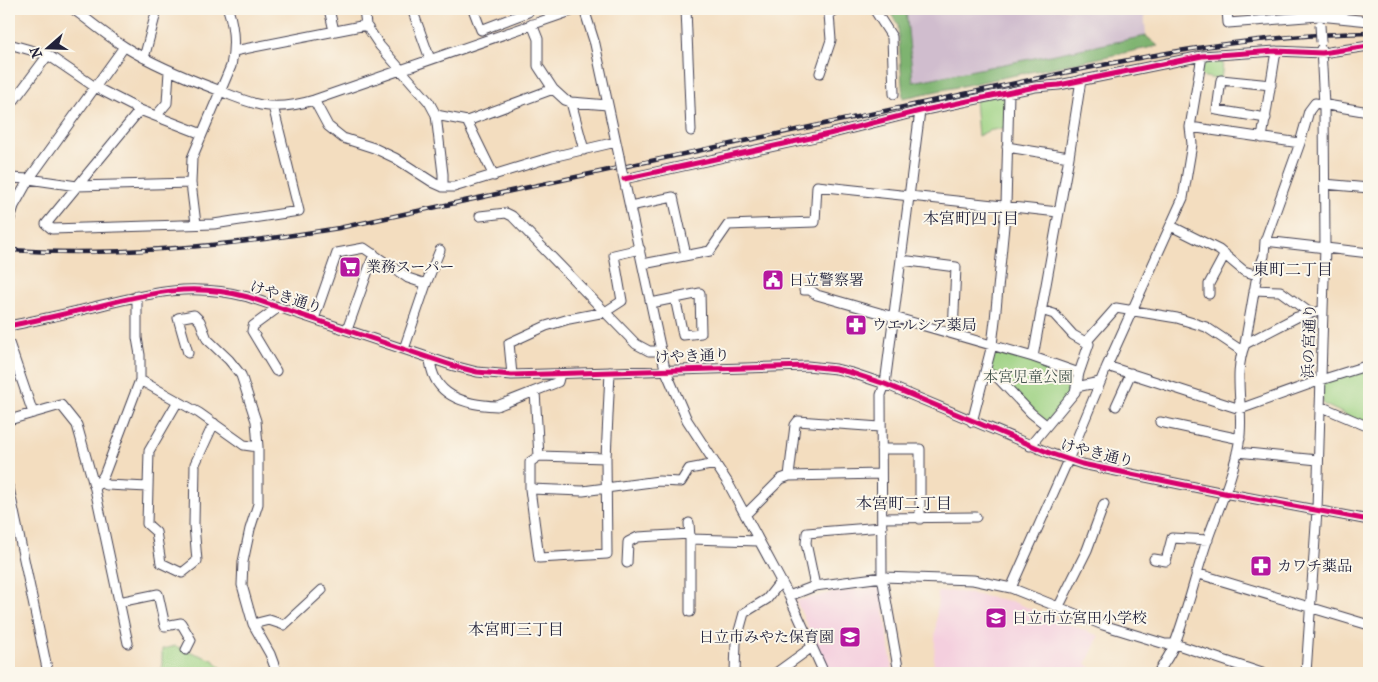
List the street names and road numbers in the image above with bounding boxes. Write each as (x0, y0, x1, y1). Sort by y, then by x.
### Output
street label: けやき通り (248, 277, 324, 317)
street label: 浜の宮通り (1299, 303, 1319, 379)
street label: けやき通り (654, 346, 730, 366)
street label: けやき通り (1058, 435, 1136, 471)

